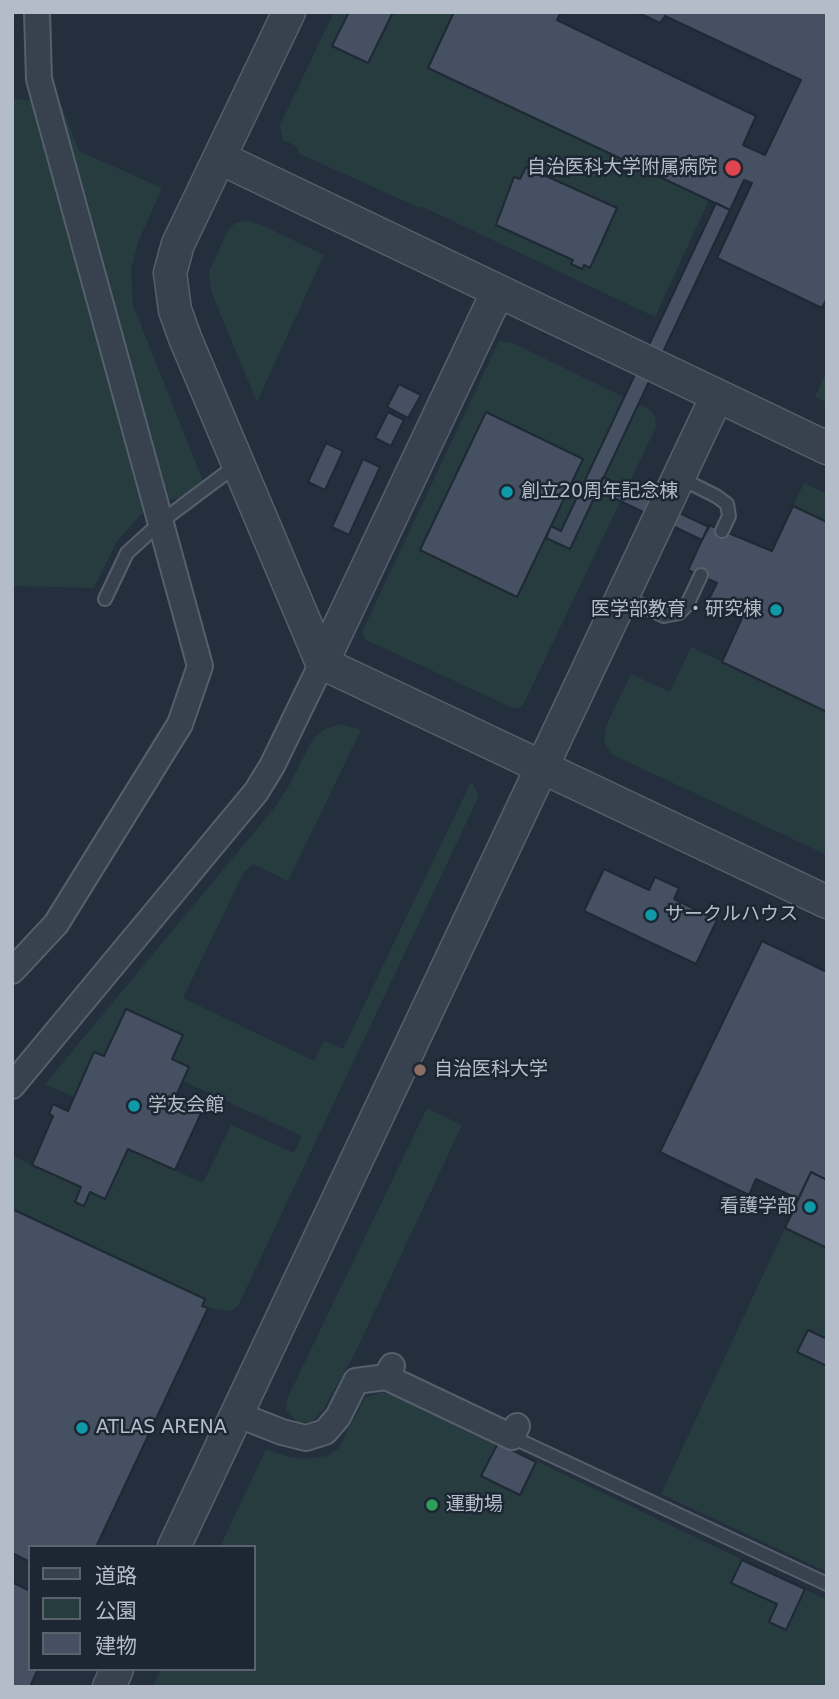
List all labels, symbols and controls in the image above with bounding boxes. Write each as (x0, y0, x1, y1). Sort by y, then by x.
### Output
place label: 自治医科大学附属病院 (527, 157, 717, 179)
marker: 自治医科大学附属病院 (723, 158, 743, 178)
place label: 創立20周年記念棟 (521, 481, 678, 503)
marker: 創立20周年記念棟 (499, 484, 515, 500)
place label: 医学部教育・研究棟 (591, 599, 762, 621)
marker: 医学部教育・研究棟 (768, 602, 784, 618)
place label: サークルハウス (665, 904, 798, 926)
marker: サークルハウス (643, 907, 659, 923)
place label: 自治医科大学 (434, 1059, 548, 1081)
marker: 自治医科大学 (412, 1062, 428, 1078)
place label: 学友会館 (148, 1095, 224, 1117)
marker: 学友会館 (126, 1098, 142, 1114)
place label: 看護学部 (720, 1196, 796, 1218)
marker: 看護学部 (802, 1199, 818, 1215)
place label: ATLAS ARENA (96, 1417, 227, 1439)
marker: ATLAS ARENA (74, 1420, 90, 1436)
place label: 運動場 (446, 1494, 503, 1516)
marker: 運動場 (424, 1497, 440, 1513)
legend (28, 1545, 256, 1671)
text: 道路 (95, 1564, 137, 1588)
text: 公園 (95, 1599, 137, 1623)
text: 建物 (95, 1634, 137, 1658)

